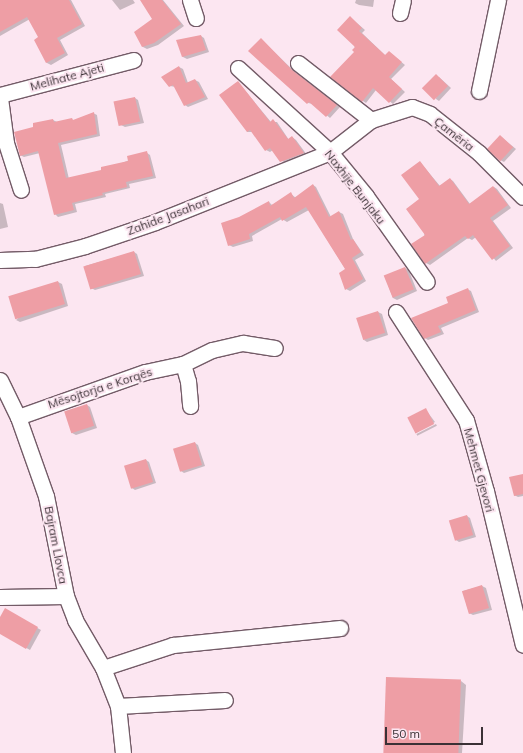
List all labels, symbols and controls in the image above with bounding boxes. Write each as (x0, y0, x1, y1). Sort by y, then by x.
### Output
street label: Melihate Ajeti (29, 60, 105, 94)
street label: Çamëria (431, 114, 477, 154)
street label: Naxhije Bunjaku (322, 147, 388, 227)
street label: Zahide Jasahari (125, 194, 211, 238)
street label: Mësojtorja e Korqës (46, 364, 154, 412)
street label: Mehmet Gjevori (461, 426, 497, 514)
street label: Bajram Llovca (41, 505, 71, 585)
scale bar (387, 719, 485, 745)
text: 50 m (392, 726, 420, 741)

